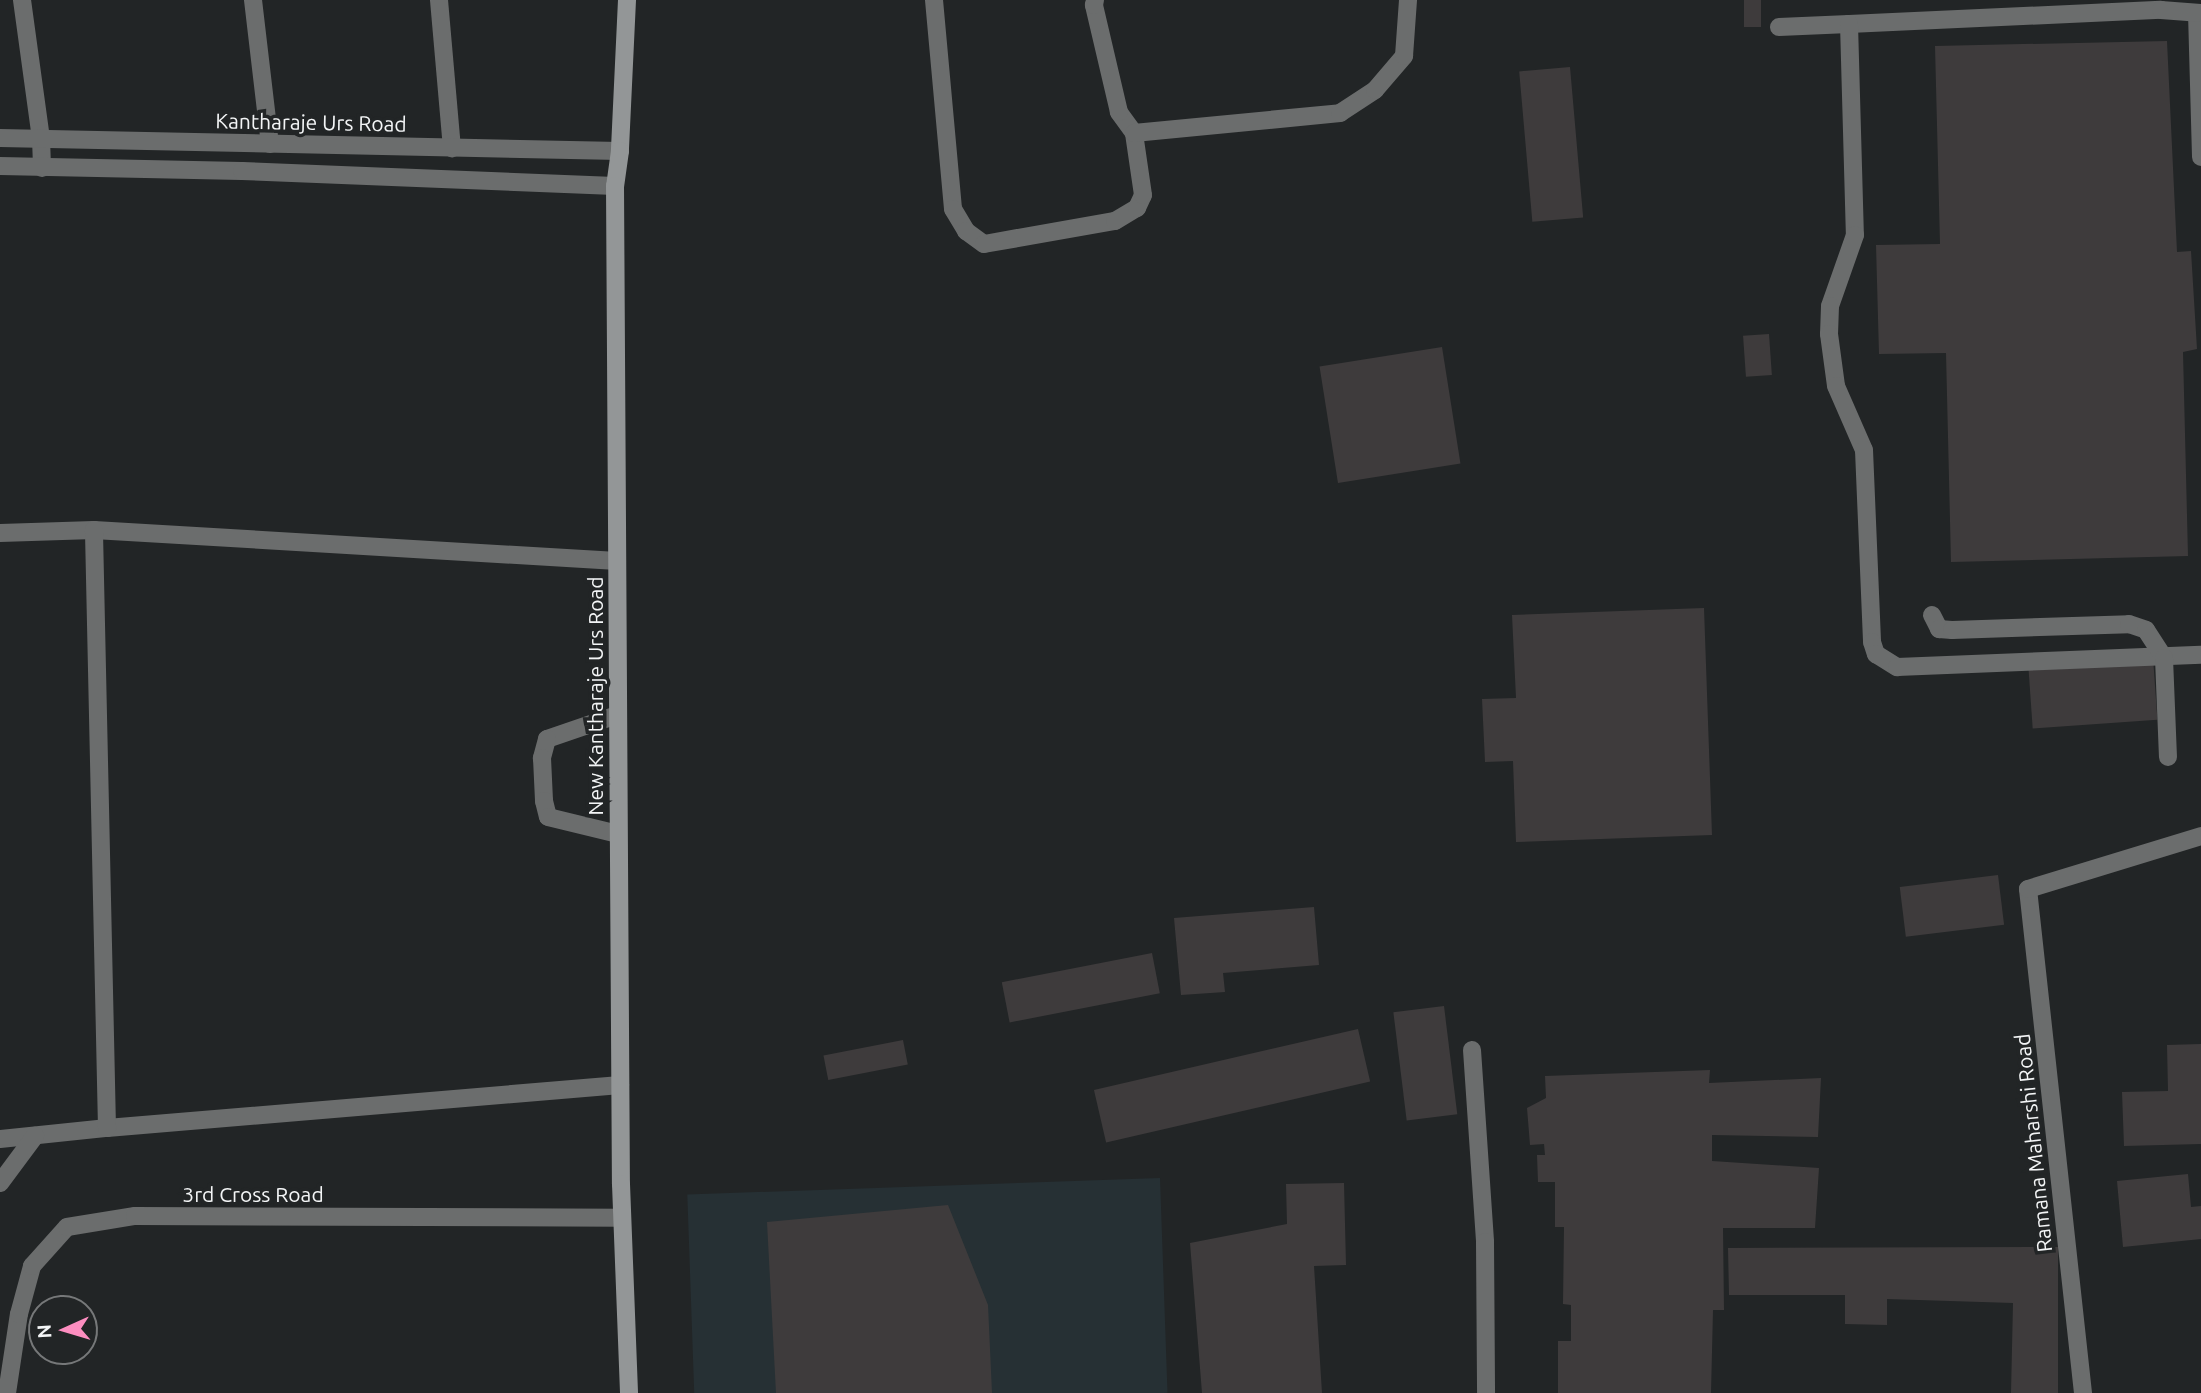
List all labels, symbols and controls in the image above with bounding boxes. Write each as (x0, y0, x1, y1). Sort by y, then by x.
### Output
street label: Kantharaje Urs Road (215, 108, 407, 136)
street label: New Kantharaje Urs Road (582, 576, 608, 816)
street label: Ramana Maharshi Road (2009, 1033, 2057, 1253)
street label: 3rd Cross Road (182, 1181, 324, 1207)
north arrow (28, 1295, 98, 1365)
text: N (33, 1323, 56, 1339)

